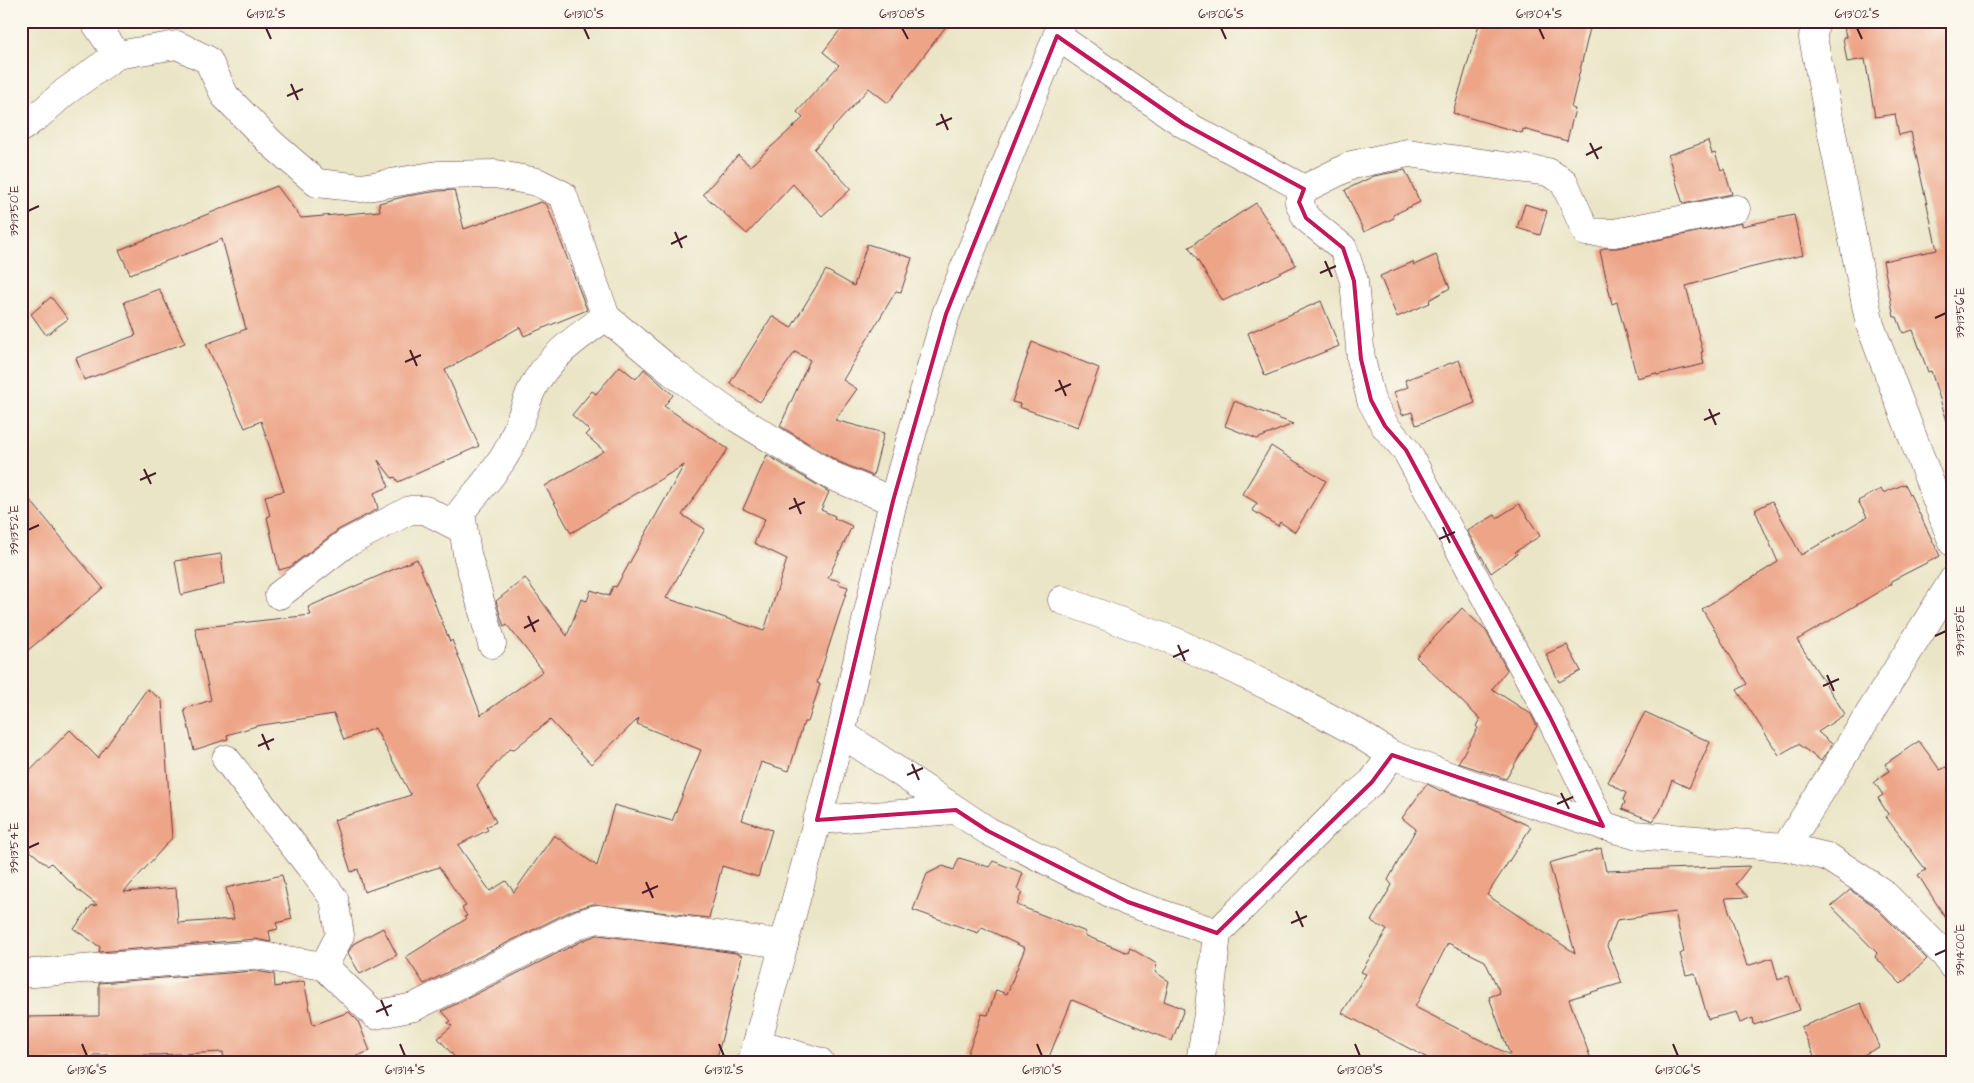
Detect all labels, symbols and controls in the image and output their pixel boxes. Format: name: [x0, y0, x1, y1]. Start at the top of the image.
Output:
text: 6°13'12"S: [247, 6, 286, 23]
text: 6°13'10"S: [564, 6, 604, 23]
text: 6°13'08"S: [879, 6, 925, 23]
text: 6°13'06"S: [1198, 6, 1244, 23]
text: 6°13'04"S: [1516, 6, 1562, 23]
text: 6°13'02"S: [1835, 6, 1880, 23]
text: 39°13'50"E: [6, 185, 23, 237]
text: 39°13'56"E: [1952, 287, 1969, 339]
text: 39°13'52"E: [6, 505, 23, 555]
text: 39°13'58"E: [1952, 605, 1969, 657]
text: 39°13'54"E: [6, 822, 23, 874]
text: 39°14'00"E: [1952, 924, 1969, 976]
text: 6°13'16"S: [67, 1062, 107, 1079]
text: 6°13'14"S: [385, 1062, 425, 1079]
text: 6°13'12"S: [705, 1062, 744, 1079]
text: 6°13'10"S: [1022, 1062, 1062, 1079]
text: 6°13'08"S: [1337, 1062, 1383, 1079]
text: 6°13'06"S: [1655, 1062, 1701, 1079]

